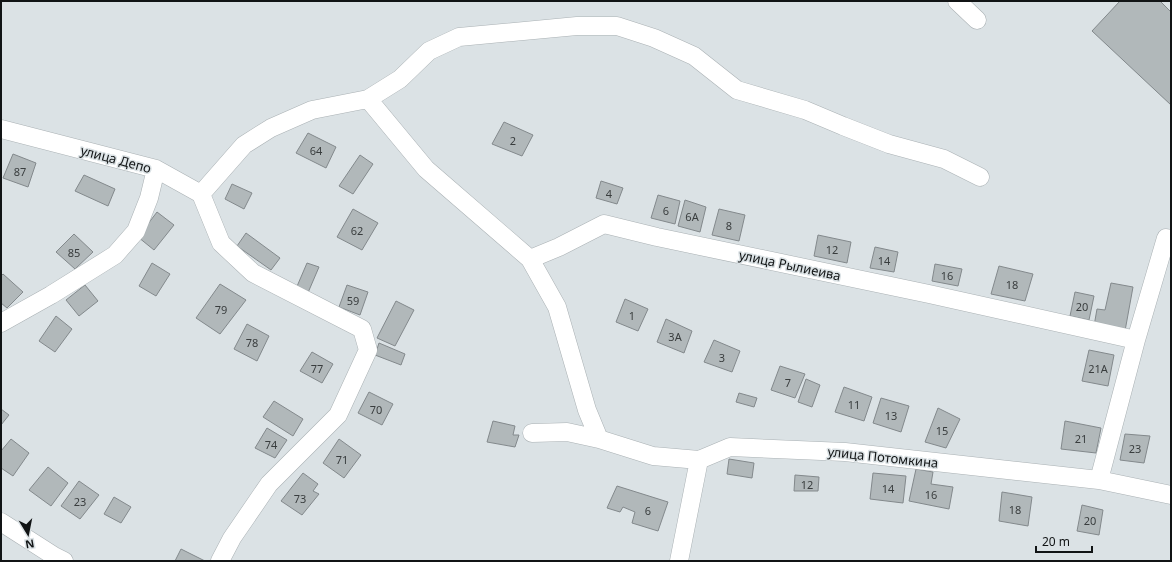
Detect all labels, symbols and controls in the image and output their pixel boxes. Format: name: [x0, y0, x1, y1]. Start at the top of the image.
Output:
house number: 2: [510, 133, 516, 148]
street label: улица Депо: [79, 141, 154, 177]
house number: 64: [310, 143, 323, 158]
house number: 87: [14, 164, 26, 179]
house number: 4: [606, 186, 613, 201]
house number: 6: [663, 203, 669, 218]
house number: 6А: [685, 209, 700, 224]
house number: 8: [726, 218, 732, 233]
house number: 62: [351, 223, 363, 238]
house number: 12: [826, 242, 838, 257]
house number: 85: [68, 245, 80, 260]
street label: улица Рылиеива: [738, 245, 842, 285]
house number: 14: [878, 253, 891, 268]
house number: 16: [941, 268, 953, 283]
house number: 18: [1006, 277, 1018, 292]
house number: 59: [347, 293, 359, 308]
house number: 20: [1076, 299, 1088, 314]
house number: 79: [215, 302, 227, 317]
house number: 1: [629, 308, 635, 323]
house number: 3А: [668, 329, 683, 344]
house number: 78: [246, 335, 258, 350]
house number: 3: [719, 350, 725, 365]
house number: 77: [311, 361, 323, 376]
house number: 21А: [1088, 361, 1109, 376]
house number: 7: [785, 375, 791, 390]
house number: 11: [848, 397, 860, 412]
house number: 70: [370, 402, 382, 417]
house number: 13: [885, 408, 897, 423]
house number: 15: [936, 423, 948, 438]
house number: 21: [1075, 431, 1087, 446]
house number: 74: [265, 437, 278, 452]
house number: 23: [1129, 441, 1141, 456]
street label: улица Потомкина: [827, 442, 939, 472]
house number: 71: [336, 452, 348, 467]
house number: 12: [801, 477, 813, 492]
house number: 14: [882, 481, 895, 496]
house number: 16: [925, 487, 937, 502]
house number: 73: [294, 491, 306, 506]
house number: 23: [74, 494, 86, 509]
house number: 18: [1009, 502, 1021, 517]
house number: 6: [645, 503, 651, 518]
house number: 20: [1084, 513, 1096, 528]
north arrow: [8, 514, 48, 554]
scale bar: [1036, 528, 1092, 554]
text: 20 m: [1042, 533, 1070, 550]
text: N: [24, 536, 36, 553]

